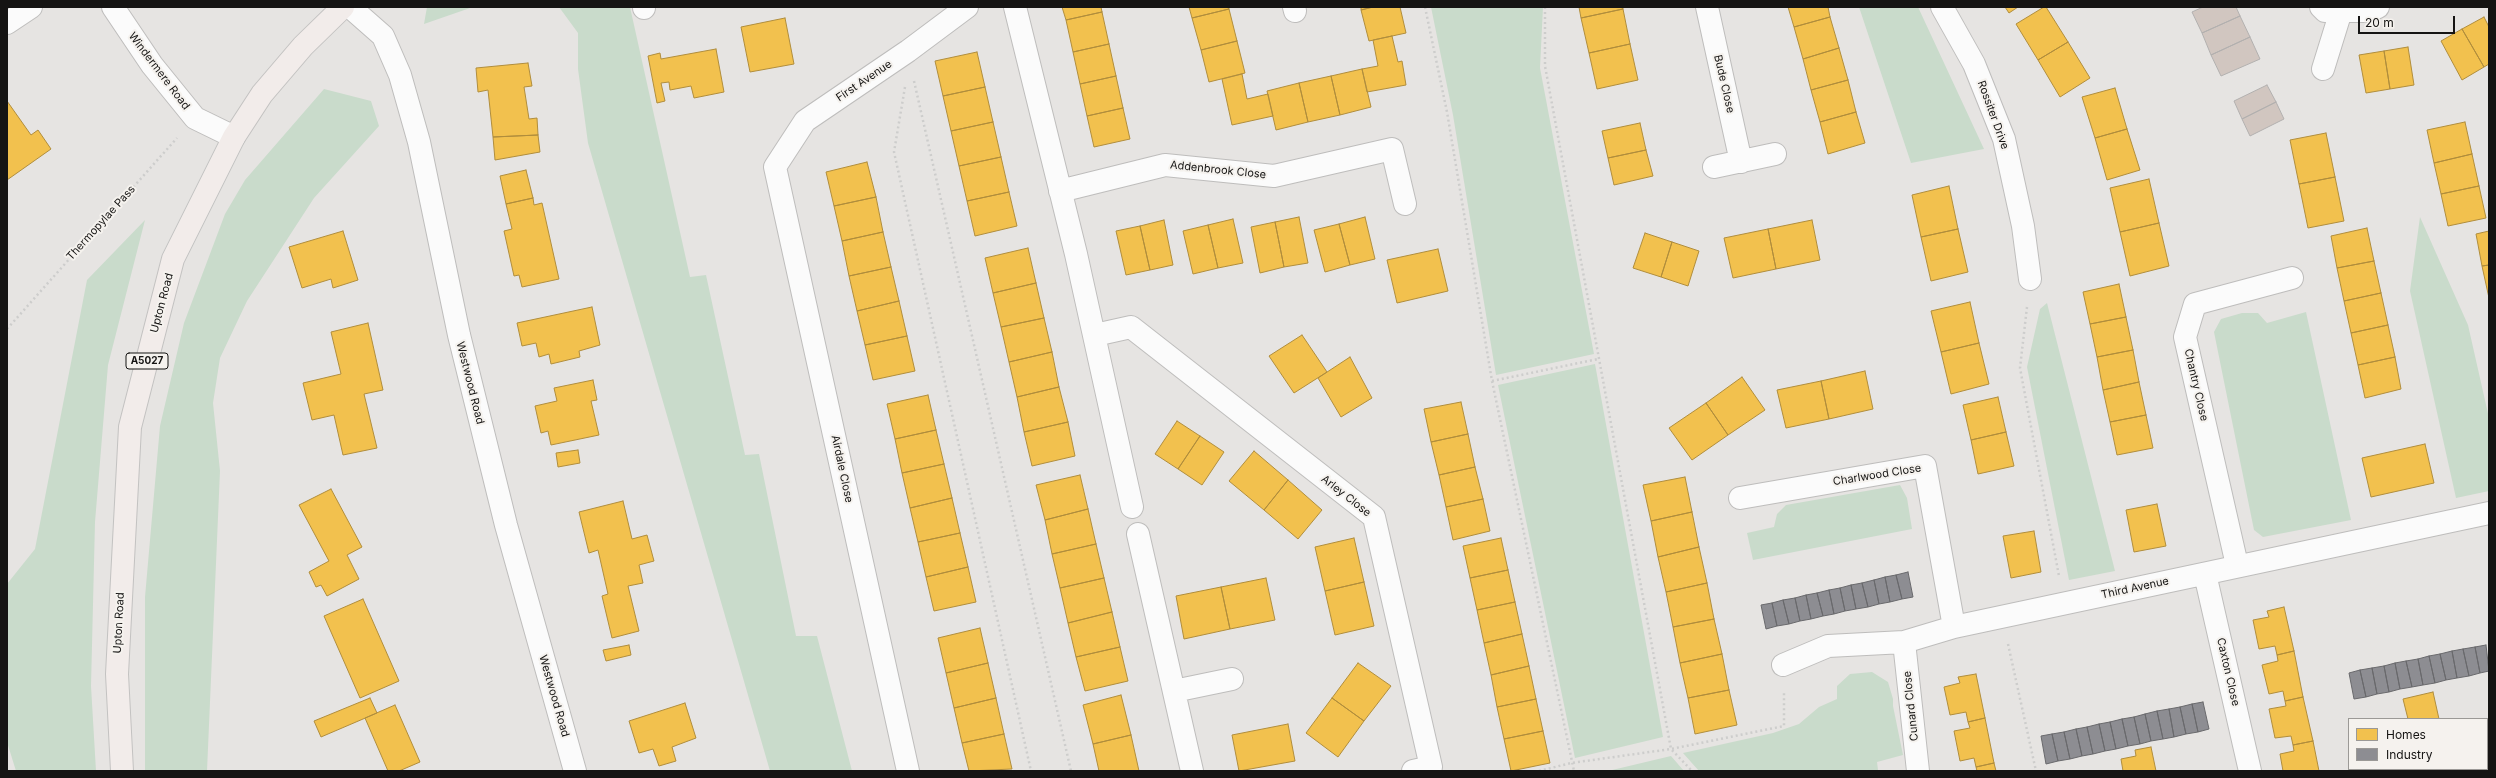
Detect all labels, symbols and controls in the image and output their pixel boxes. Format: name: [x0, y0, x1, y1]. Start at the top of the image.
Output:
scale bar: [2360, 8, 2457, 34]
text: 20 m: [2365, 15, 2394, 30]
street label: Windermere Road: [126, 30, 192, 112]
street label: Bude Close: [1711, 54, 1737, 114]
street label: First Avenue: [834, 58, 894, 104]
street label: Rossiter Drive: [1974, 79, 2012, 151]
street label: Addenbrook Close: [1169, 158, 1267, 182]
street label: Thermopylae Pass: [64, 183, 138, 263]
street label: Upton Road: [148, 272, 176, 334]
street label: Westwood Road: [453, 340, 487, 426]
street label: Chantry Close: [2181, 348, 2211, 422]
road number: A5027: [126, 353, 168, 369]
street label: Airdale Close: [828, 434, 856, 504]
street label: Charlwood Close: [1832, 462, 1922, 488]
street label: Arley Close: [1318, 472, 1374, 520]
street label: Third Avenue: [2100, 574, 2170, 602]
street label: Upton Road: [111, 592, 127, 654]
street label: Caxton Close: [2214, 637, 2242, 707]
street label: Westwood Road: [536, 654, 572, 738]
street label: Cunard Close: [1901, 670, 1921, 742]
legend: [2348, 718, 2488, 770]
text: Homes: [2386, 727, 2426, 742]
text: Industry: [2386, 747, 2432, 762]

